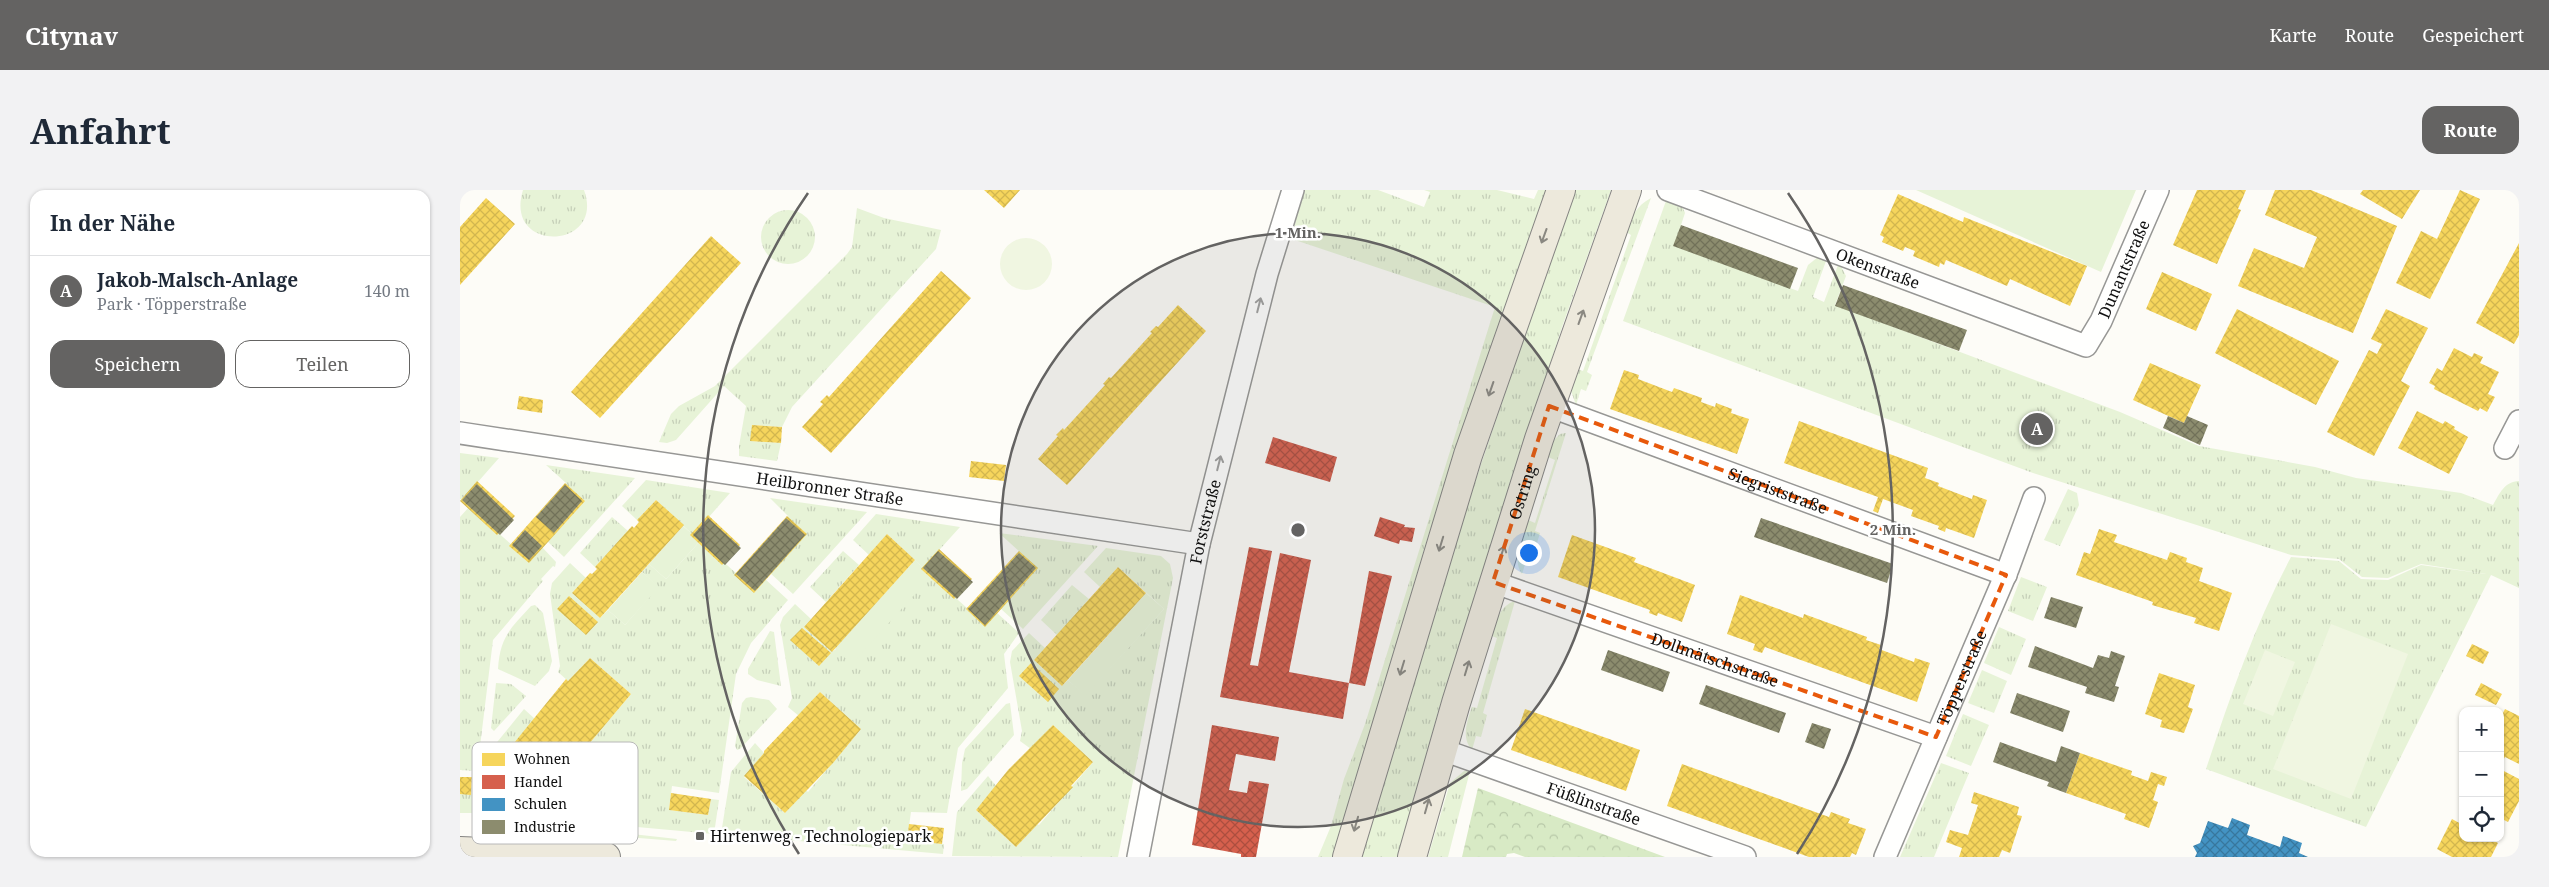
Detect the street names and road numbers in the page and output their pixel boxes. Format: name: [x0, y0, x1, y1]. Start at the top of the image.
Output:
street label: Dunantstraße: [2093, 216, 2155, 322]
street label: Okenstraße: [1833, 243, 1923, 294]
street label: Ostring: [1503, 462, 1541, 523]
street label: Siegriststraße: [1725, 462, 1831, 519]
street label: Heilbronner Straße: [755, 467, 905, 510]
street label: Forststraße: [1184, 477, 1226, 566]
street label: Töpperstraße: [1931, 626, 1992, 729]
street label: Dollmätschstraße: [1648, 627, 1782, 692]
street label: Füßlinstraße: [1544, 777, 1644, 830]

